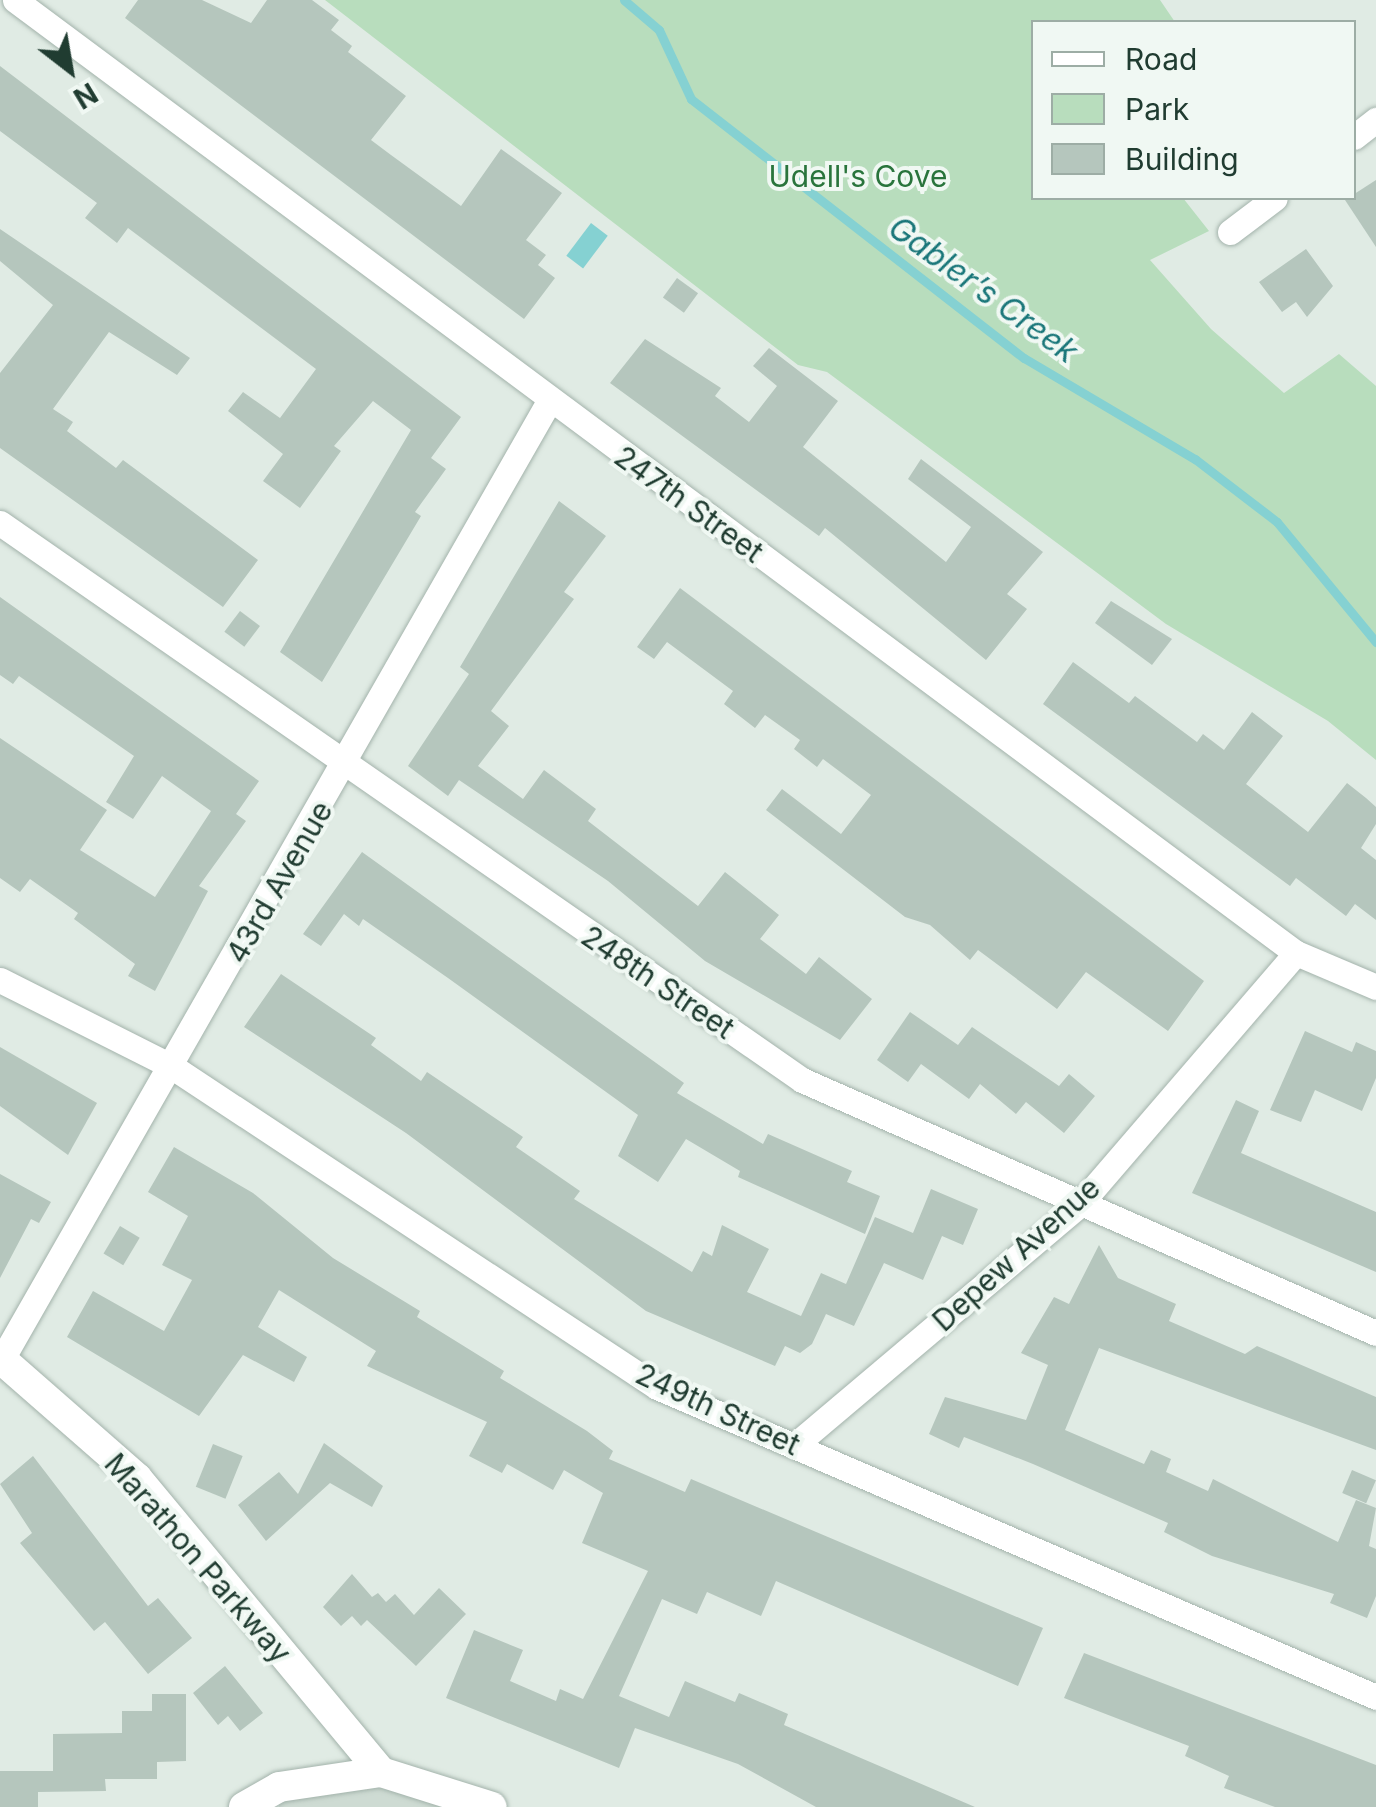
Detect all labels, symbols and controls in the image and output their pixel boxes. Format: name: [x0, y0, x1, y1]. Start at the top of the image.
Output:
north arrow: [20, 20, 120, 120]
legend: [1031, 20, 1356, 200]
text: Road: [1125, 41, 1197, 77]
text: N: [68, 76, 103, 116]
text: Park: [1125, 91, 1189, 127]
text: Building: [1125, 141, 1239, 177]
park label: Udell's Cove: [768, 158, 948, 194]
water label: Gabler’s Creek: [881, 209, 1085, 371]
street label: 247th Street: [608, 438, 770, 570]
street label: 43rd Avenue: [218, 795, 340, 969]
street label: 248th Street: [575, 918, 741, 1046]
street label: Depew Avenue: [925, 1169, 1107, 1339]
street label: 249th Street: [630, 1355, 806, 1463]
street label: Marathon Parkway: [97, 1446, 299, 1670]

